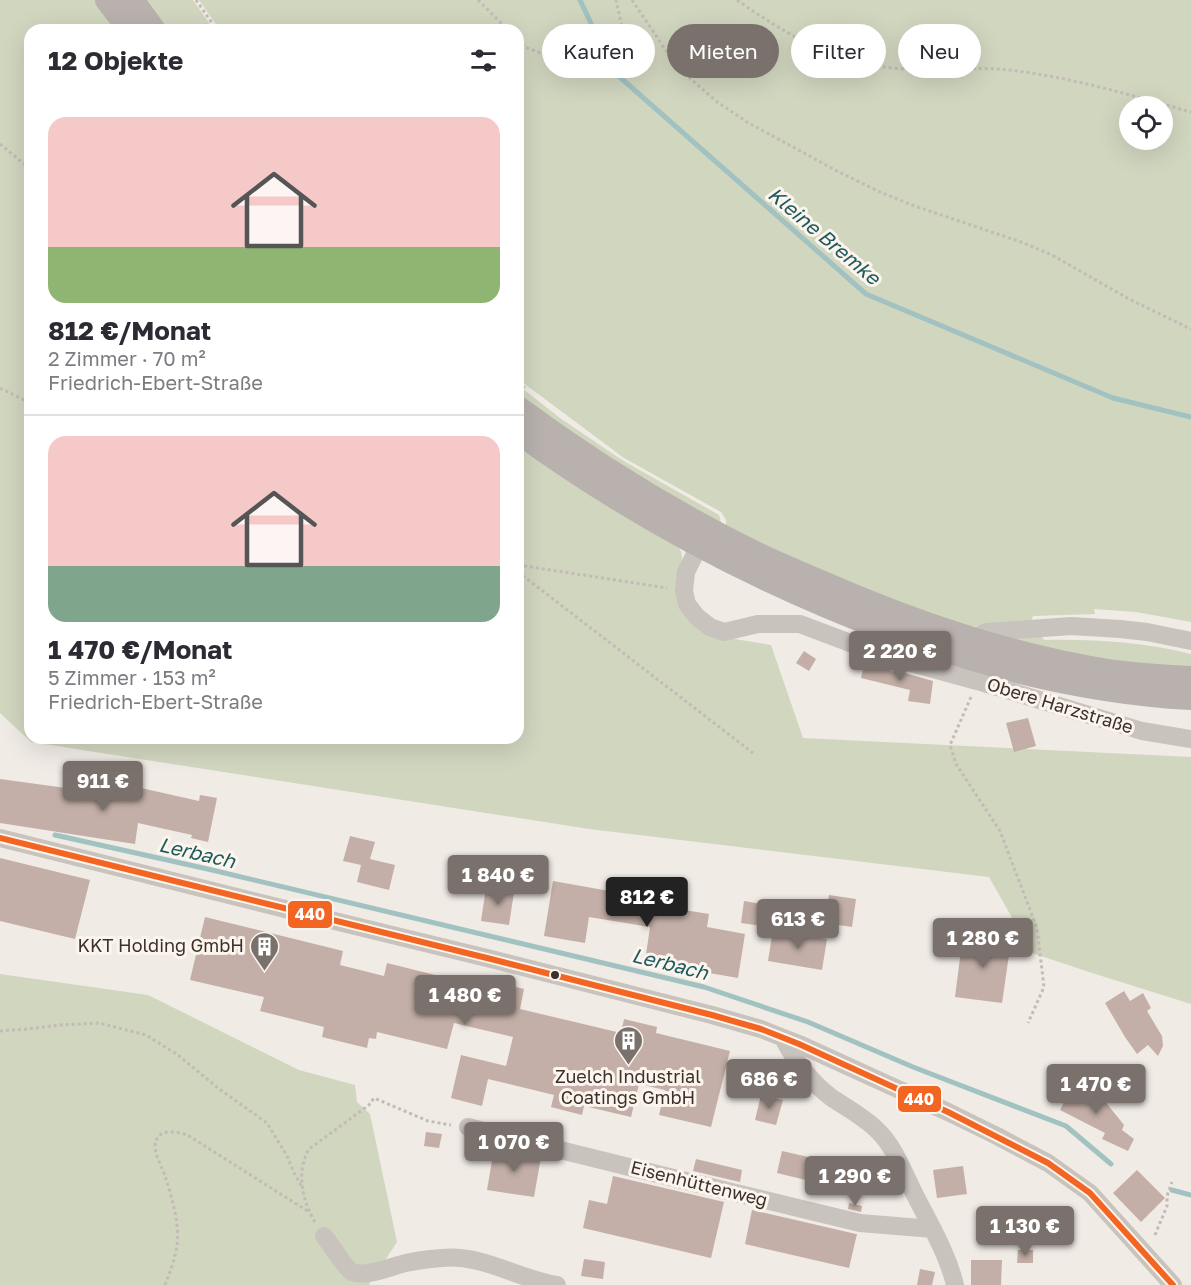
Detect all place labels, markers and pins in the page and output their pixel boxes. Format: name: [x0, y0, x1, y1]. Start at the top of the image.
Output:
pin: 2 220 €: [845, 631, 955, 682]
pin: 911 €: [61, 761, 145, 812]
pin: 1 840 €: [443, 855, 553, 906]
pin: 812 €: [605, 877, 689, 928]
pin: 613 €: [756, 899, 840, 950]
pin: 1 280 €: [928, 918, 1038, 969]
building icon: KKT Holding GmbH: [249, 930, 281, 972]
place label: KKT Holding GmbH: [78, 934, 244, 956]
unlabelled marker: [549, 969, 561, 981]
pin: 1 480 €: [410, 975, 520, 1026]
building icon: Zuelch Industrial Coatings GmbH: [612, 1024, 644, 1066]
pin: 686 €: [727, 1059, 811, 1110]
pin: 1 470 €: [1041, 1064, 1151, 1115]
place label: Zuelch Industrial Coatings GmbH: [555, 1065, 701, 1108]
pin: 1 070 €: [459, 1122, 569, 1173]
pin: 1 290 €: [800, 1156, 910, 1207]
pin: 1 130 €: [970, 1206, 1080, 1257]

